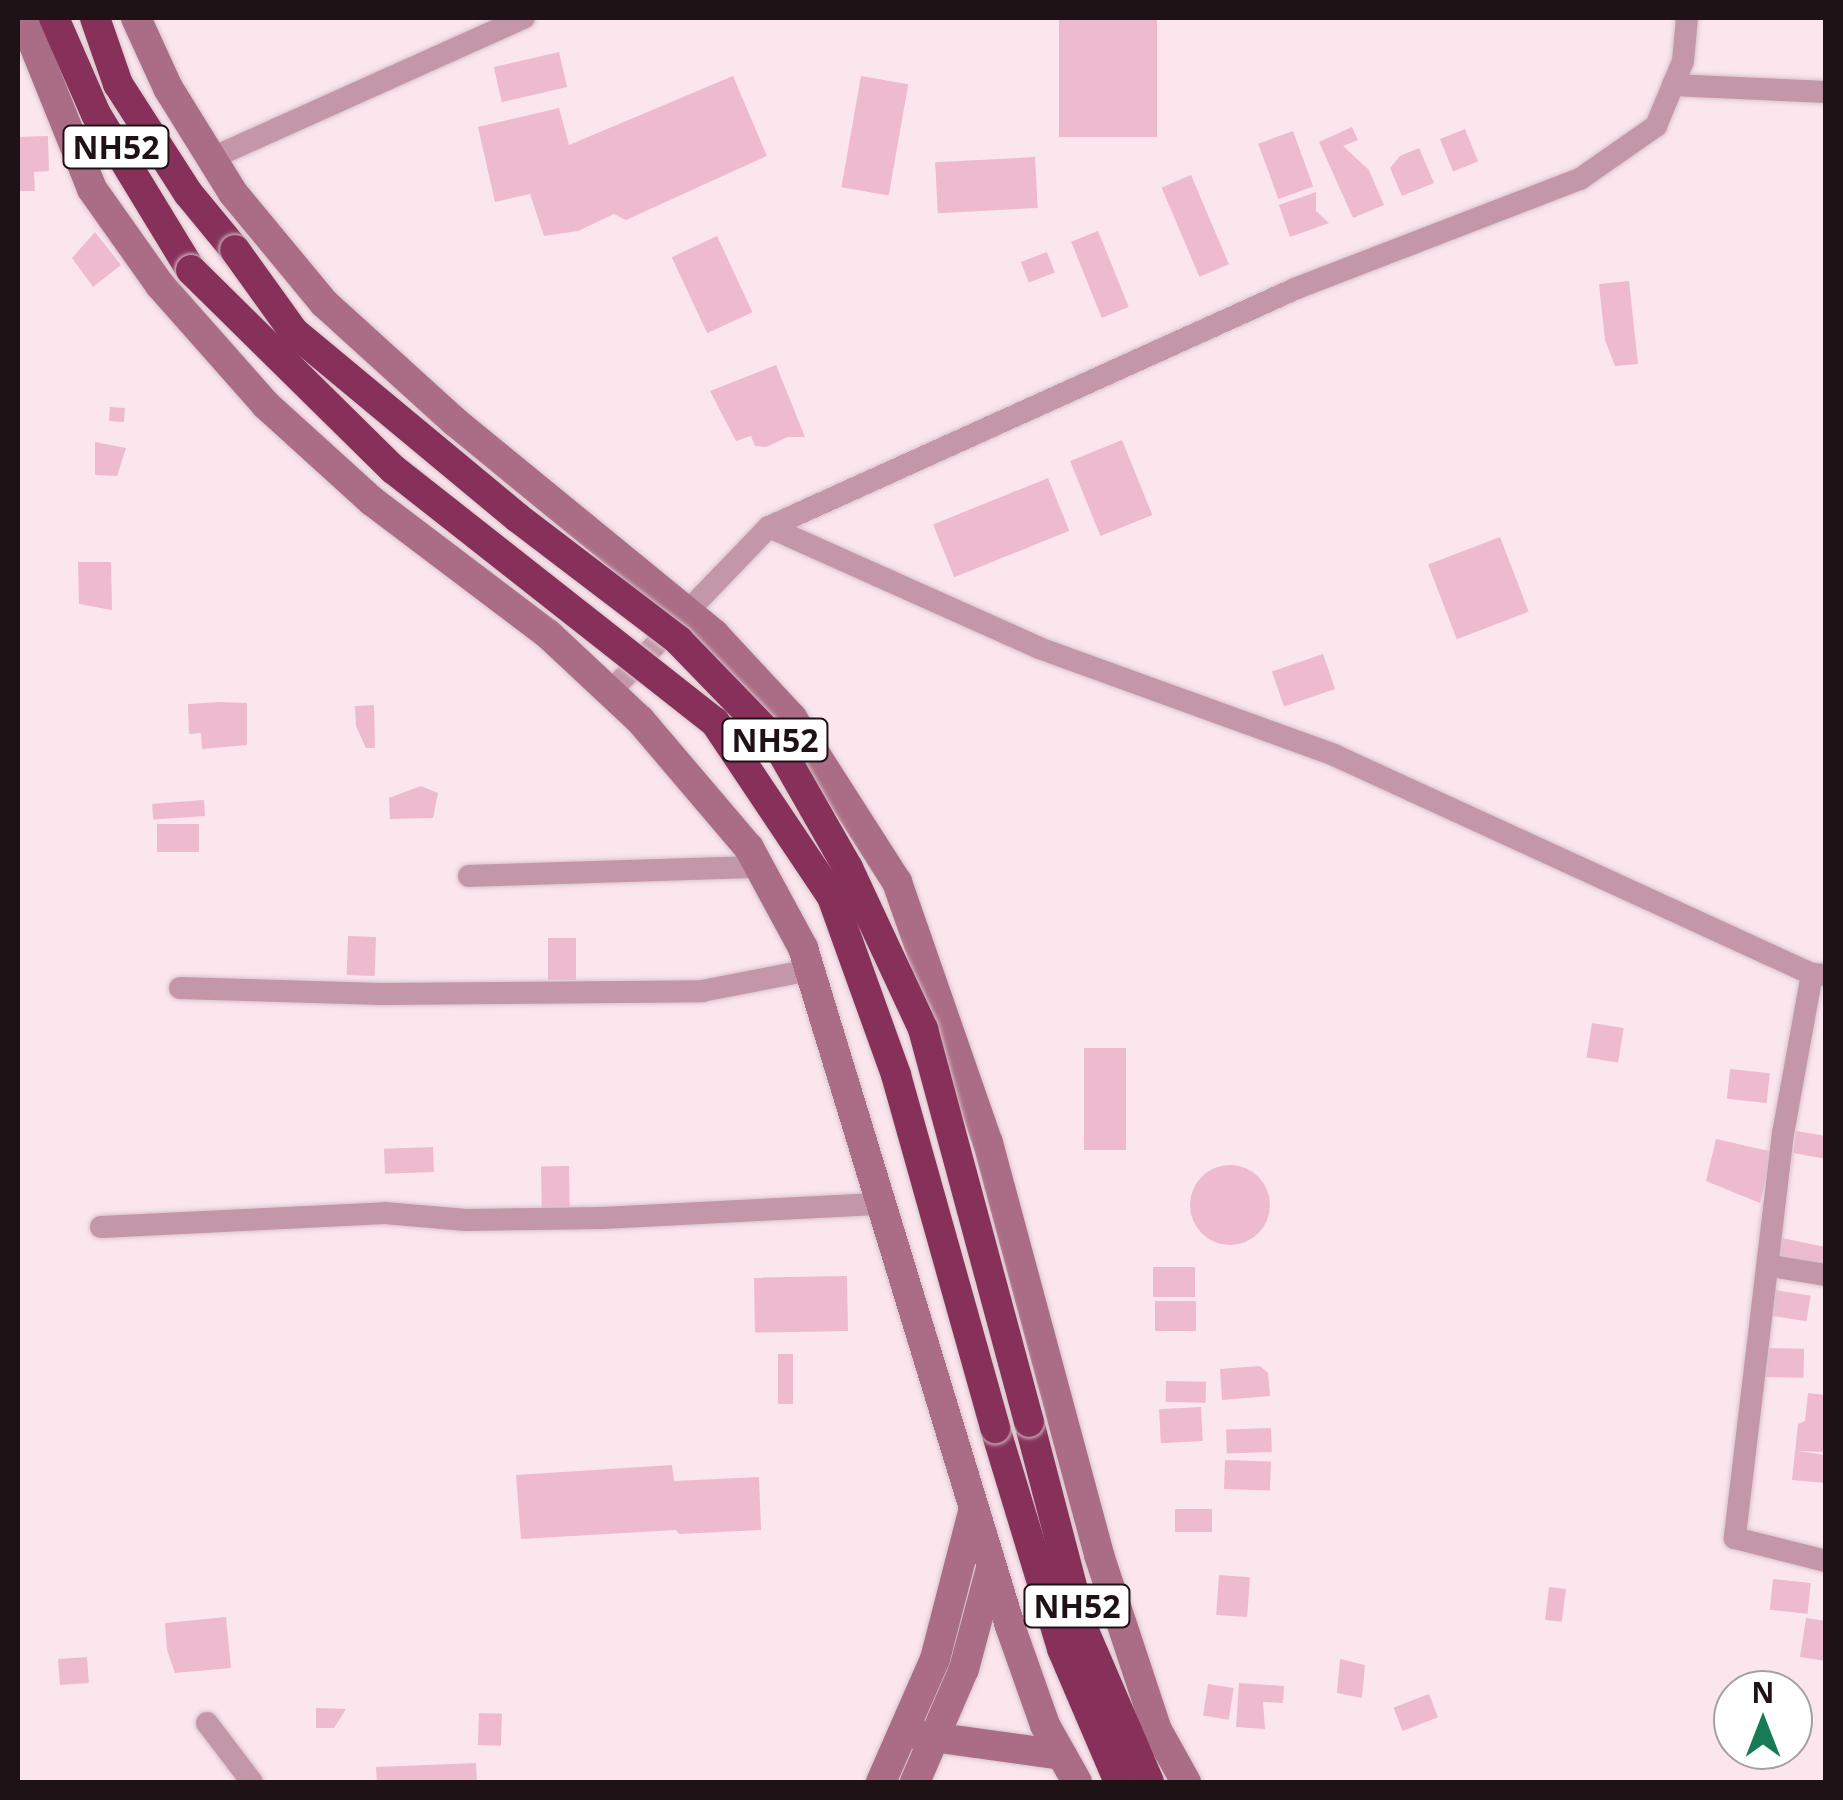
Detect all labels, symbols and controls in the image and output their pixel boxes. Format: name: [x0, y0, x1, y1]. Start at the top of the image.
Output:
road number: NH52: [61, 120, 171, 174]
road number: NH52: [720, 713, 830, 767]
road number: NH52: [1022, 1579, 1132, 1633]
north arrow: [1713, 1670, 1813, 1770]
text: N: [1752, 1673, 1774, 1711]

